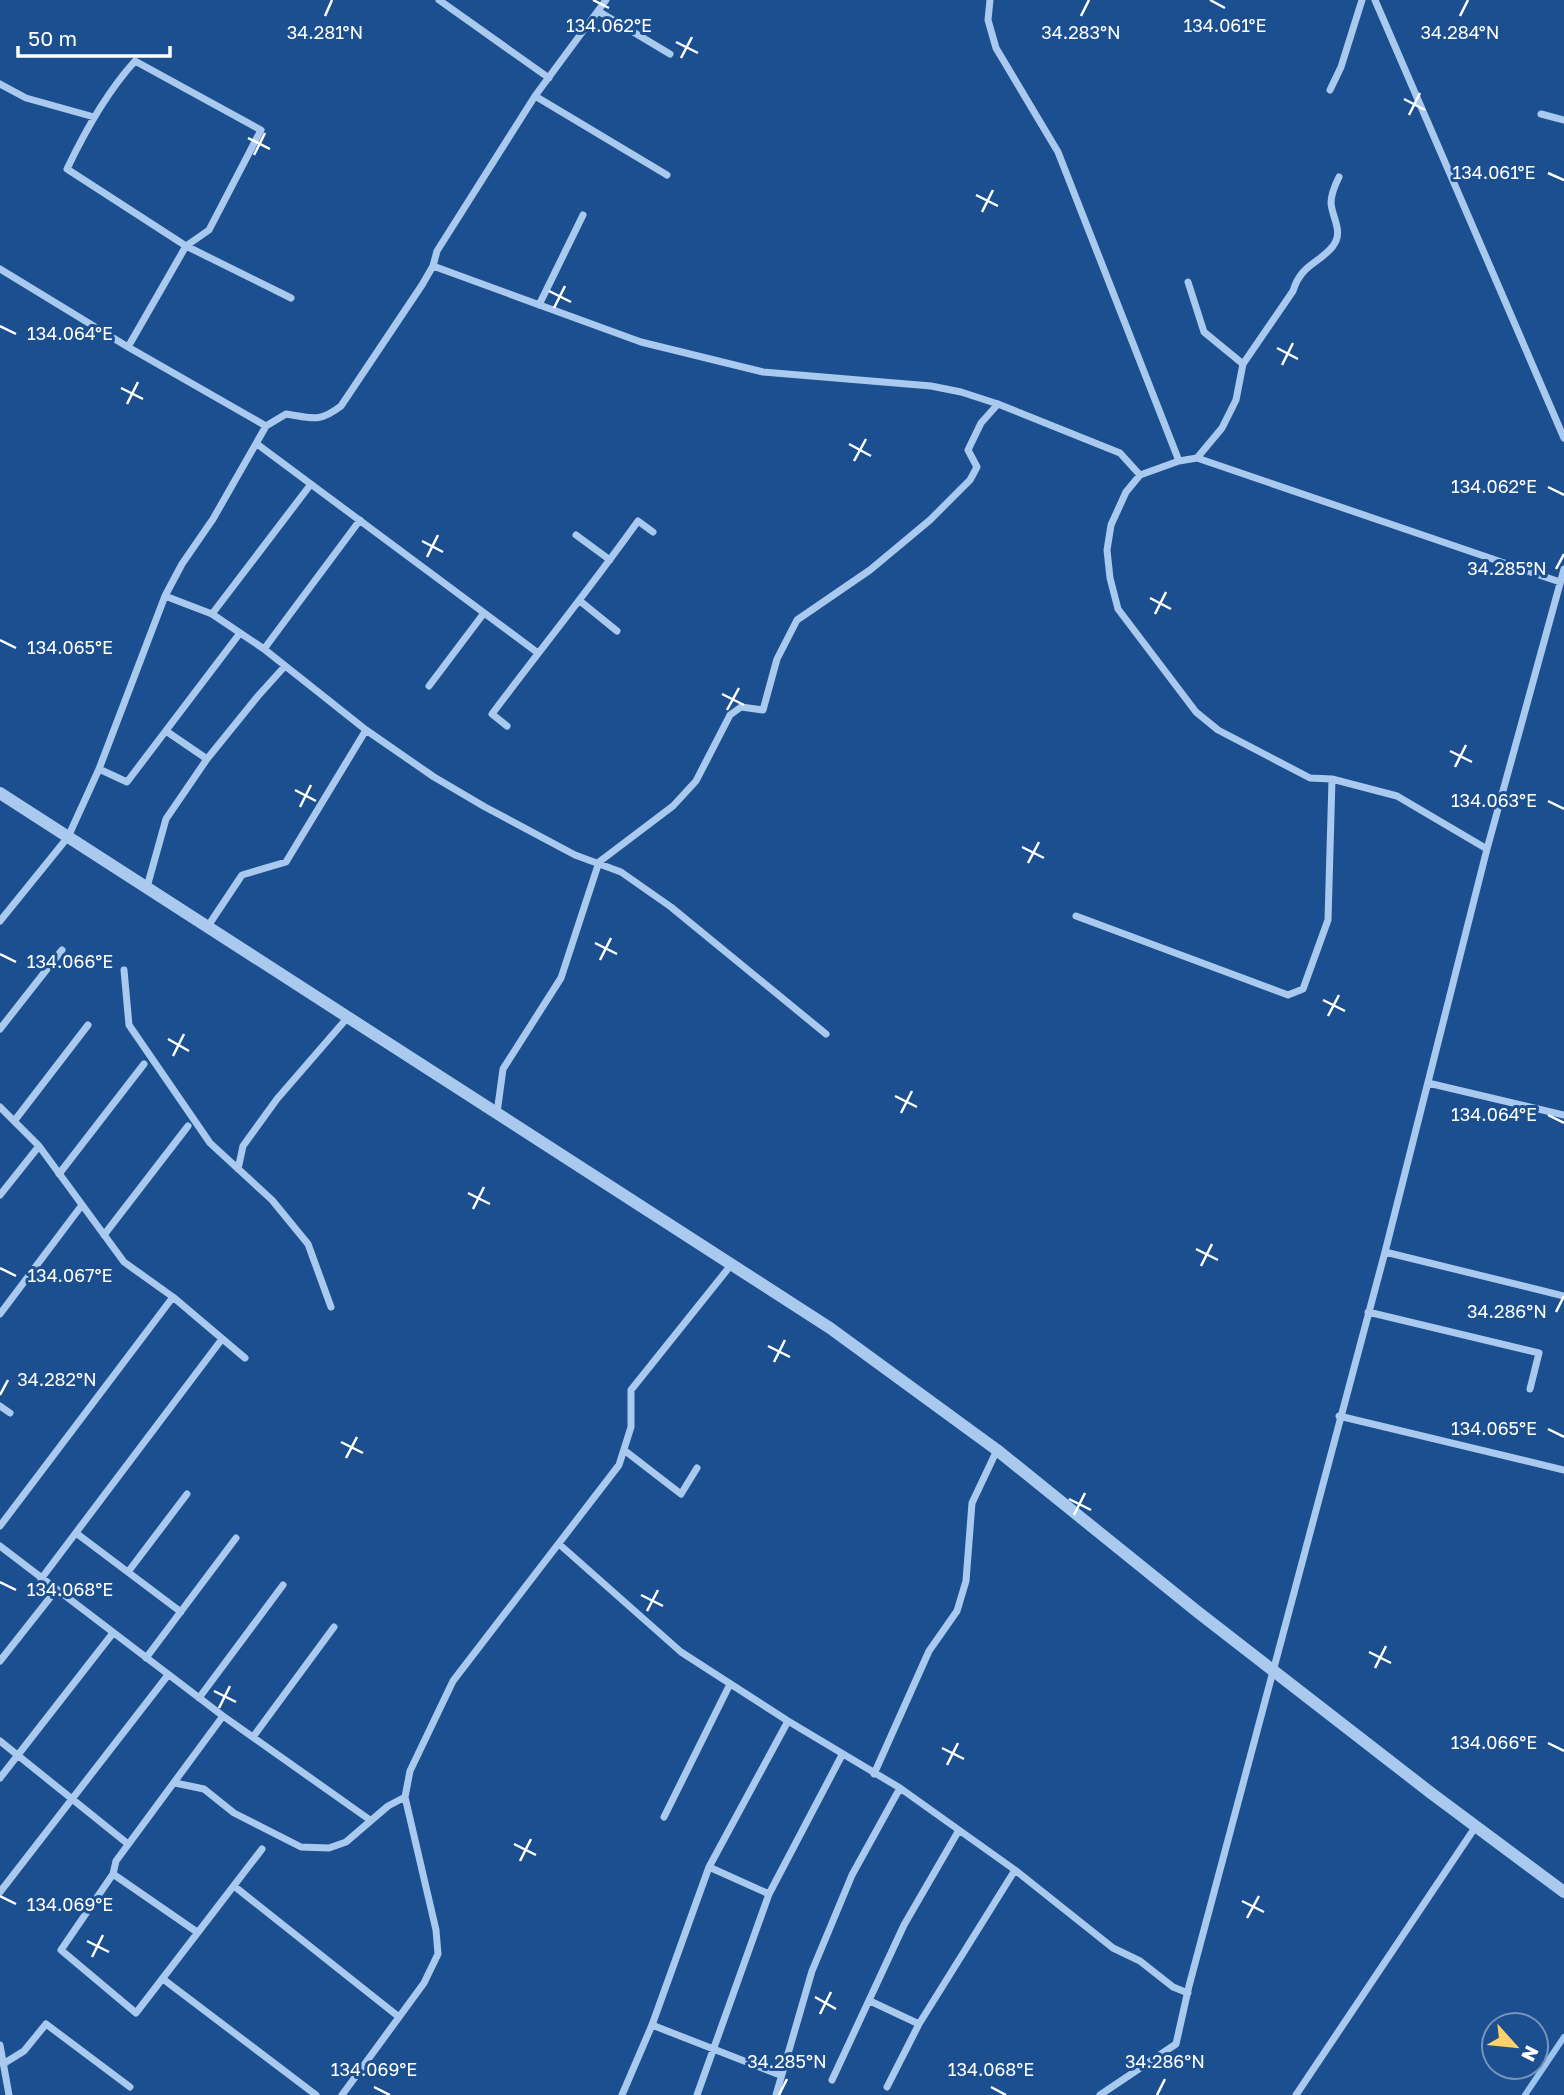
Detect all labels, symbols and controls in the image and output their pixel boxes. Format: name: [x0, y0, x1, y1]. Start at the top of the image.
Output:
scale bar: [18, 14, 170, 58]
text: 134.062°E: [566, 14, 652, 36]
text: 134.061°E: [1184, 14, 1266, 36]
text: 34.281°N: [287, 21, 363, 43]
text: 34.283°N: [1041, 21, 1121, 43]
text: 34.284°N: [1420, 21, 1500, 43]
text: 50 m: [28, 25, 77, 51]
text: 134.061°E: [1453, 161, 1535, 183]
text: 134.064°E: [27, 322, 113, 344]
text: 134.062°E: [1451, 475, 1537, 497]
text: 34.285°N: [1467, 557, 1547, 579]
text: 134.065°E: [27, 636, 113, 658]
text: 134.063°E: [1451, 789, 1537, 811]
text: 134.066°E: [27, 950, 113, 972]
text: 134.064°E: [1451, 1103, 1537, 1125]
text: 134.067°E: [27, 1264, 113, 1286]
text: 34.286°N: [1467, 1300, 1547, 1322]
text: 34.282°N: [17, 1368, 97, 1390]
text: 134.065°E: [1451, 1417, 1537, 1439]
text: 134.068°E: [27, 1578, 113, 1600]
text: 134.066°E: [1451, 1731, 1537, 1753]
text: 134.069°E: [27, 1893, 113, 1915]
north arrow: [1480, 2011, 1550, 2081]
text: N: [1517, 2042, 1544, 2066]
text: 34.285°N: [747, 2050, 827, 2072]
text: 34.286°N: [1125, 2050, 1205, 2072]
text: 134.069°E: [331, 2058, 417, 2080]
text: 134.068°E: [948, 2058, 1034, 2080]

